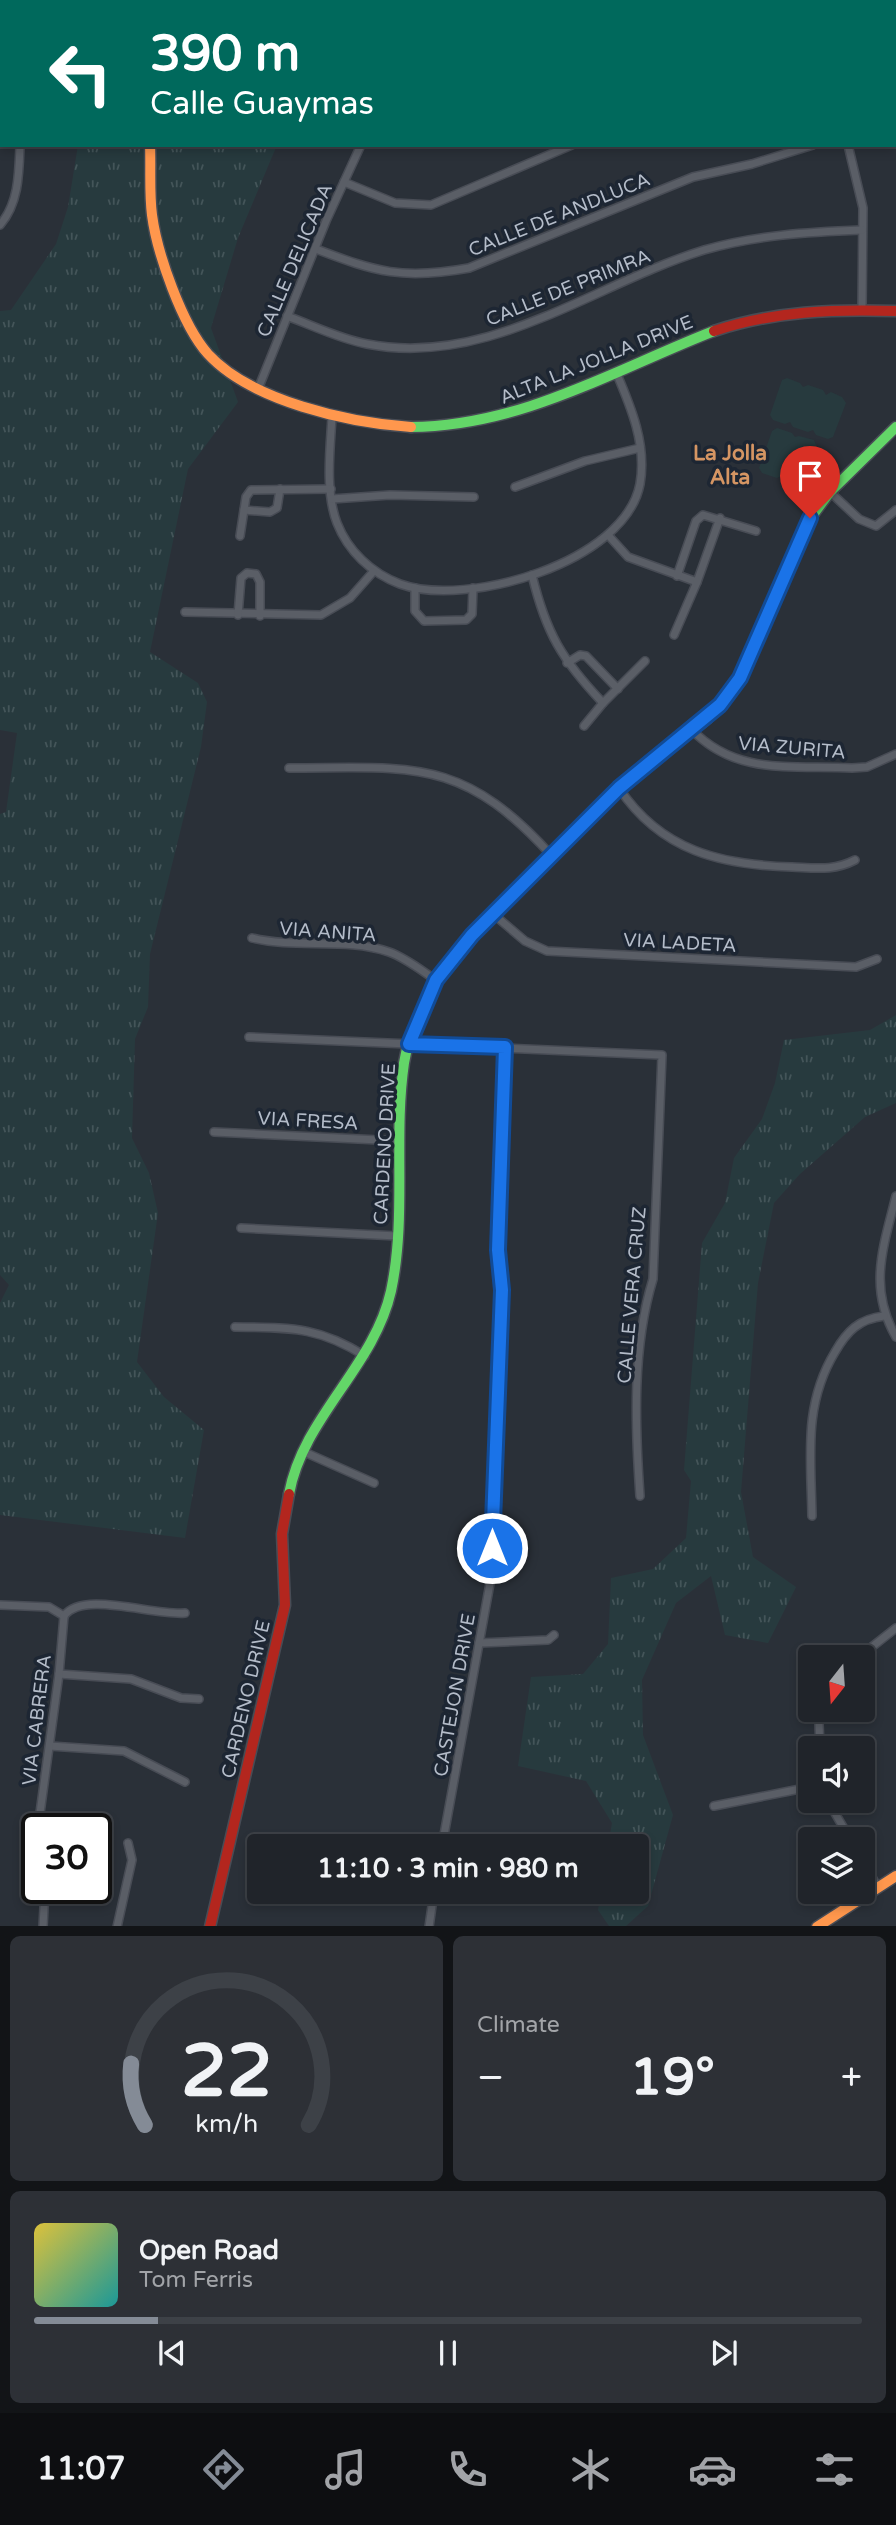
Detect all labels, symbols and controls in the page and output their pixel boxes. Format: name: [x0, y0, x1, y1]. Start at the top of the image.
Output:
text: 390 m: [150, 25, 300, 84]
icon: left: [35, 28, 126, 119]
text: Calle Guaymas: [150, 85, 374, 123]
street label: CALLE DE ANDLUCA: [465, 168, 653, 261]
street label: CALLE DELICADA: [253, 180, 337, 340]
street label: CALLE DE PRIMRA: [483, 245, 654, 331]
street label: ALTA LA JOLLA DRIVE: [497, 311, 696, 409]
district label: La Jolla Alta: [693, 441, 767, 490]
pin: [780, 446, 840, 518]
icon: arrive: [791, 457, 829, 495]
street label: VIA ZURITA: [737, 732, 847, 764]
street label: VIA ANITA: [279, 918, 377, 946]
street label: VIA LADETA: [623, 929, 737, 957]
street label: CARDENO DRIVE: [370, 1063, 400, 1225]
street label: VIA FRESA: [257, 1107, 359, 1135]
street label: CALLE VERA CRUZ: [613, 1206, 651, 1384]
position arrow: [455, 1511, 529, 1585]
street label: CASTEJON DRIVE: [430, 1612, 480, 1778]
street label: CARDENO DRIVE: [217, 1618, 275, 1780]
north arrow: [798, 1645, 875, 1722]
map controls: [798, 1645, 875, 1904]
street label: VIA CABRERA: [18, 1653, 56, 1787]
button: sound: [798, 1736, 875, 1813]
speed limit sign: 30: [21, 1813, 112, 1904]
button: layers: [798, 1827, 875, 1904]
text: 11:10 · 3 min · 980 m: [317, 1853, 579, 1884]
text: Climate: [477, 2011, 560, 2039]
text: 22: [181, 2028, 272, 2116]
text: 19°: [630, 2046, 715, 2109]
text: −: [477, 2055, 504, 2101]
text: +: [841, 2055, 862, 2101]
text: km/h: [195, 2108, 258, 2138]
text: Open Road: [139, 2235, 279, 2266]
text: Tom Ferris: [139, 2266, 253, 2294]
icon: previous: [153, 2334, 191, 2372]
icon: pause: [429, 2334, 467, 2372]
icon: next: [705, 2334, 743, 2372]
icon: directions: [199, 2445, 248, 2494]
icon: music: [321, 2445, 370, 2494]
icon: phone: [443, 2445, 492, 2494]
icon: climate: [566, 2445, 615, 2494]
icon: car: [688, 2445, 737, 2494]
icon: filters: [810, 2445, 859, 2494]
text: 11:07: [37, 2450, 125, 2488]

